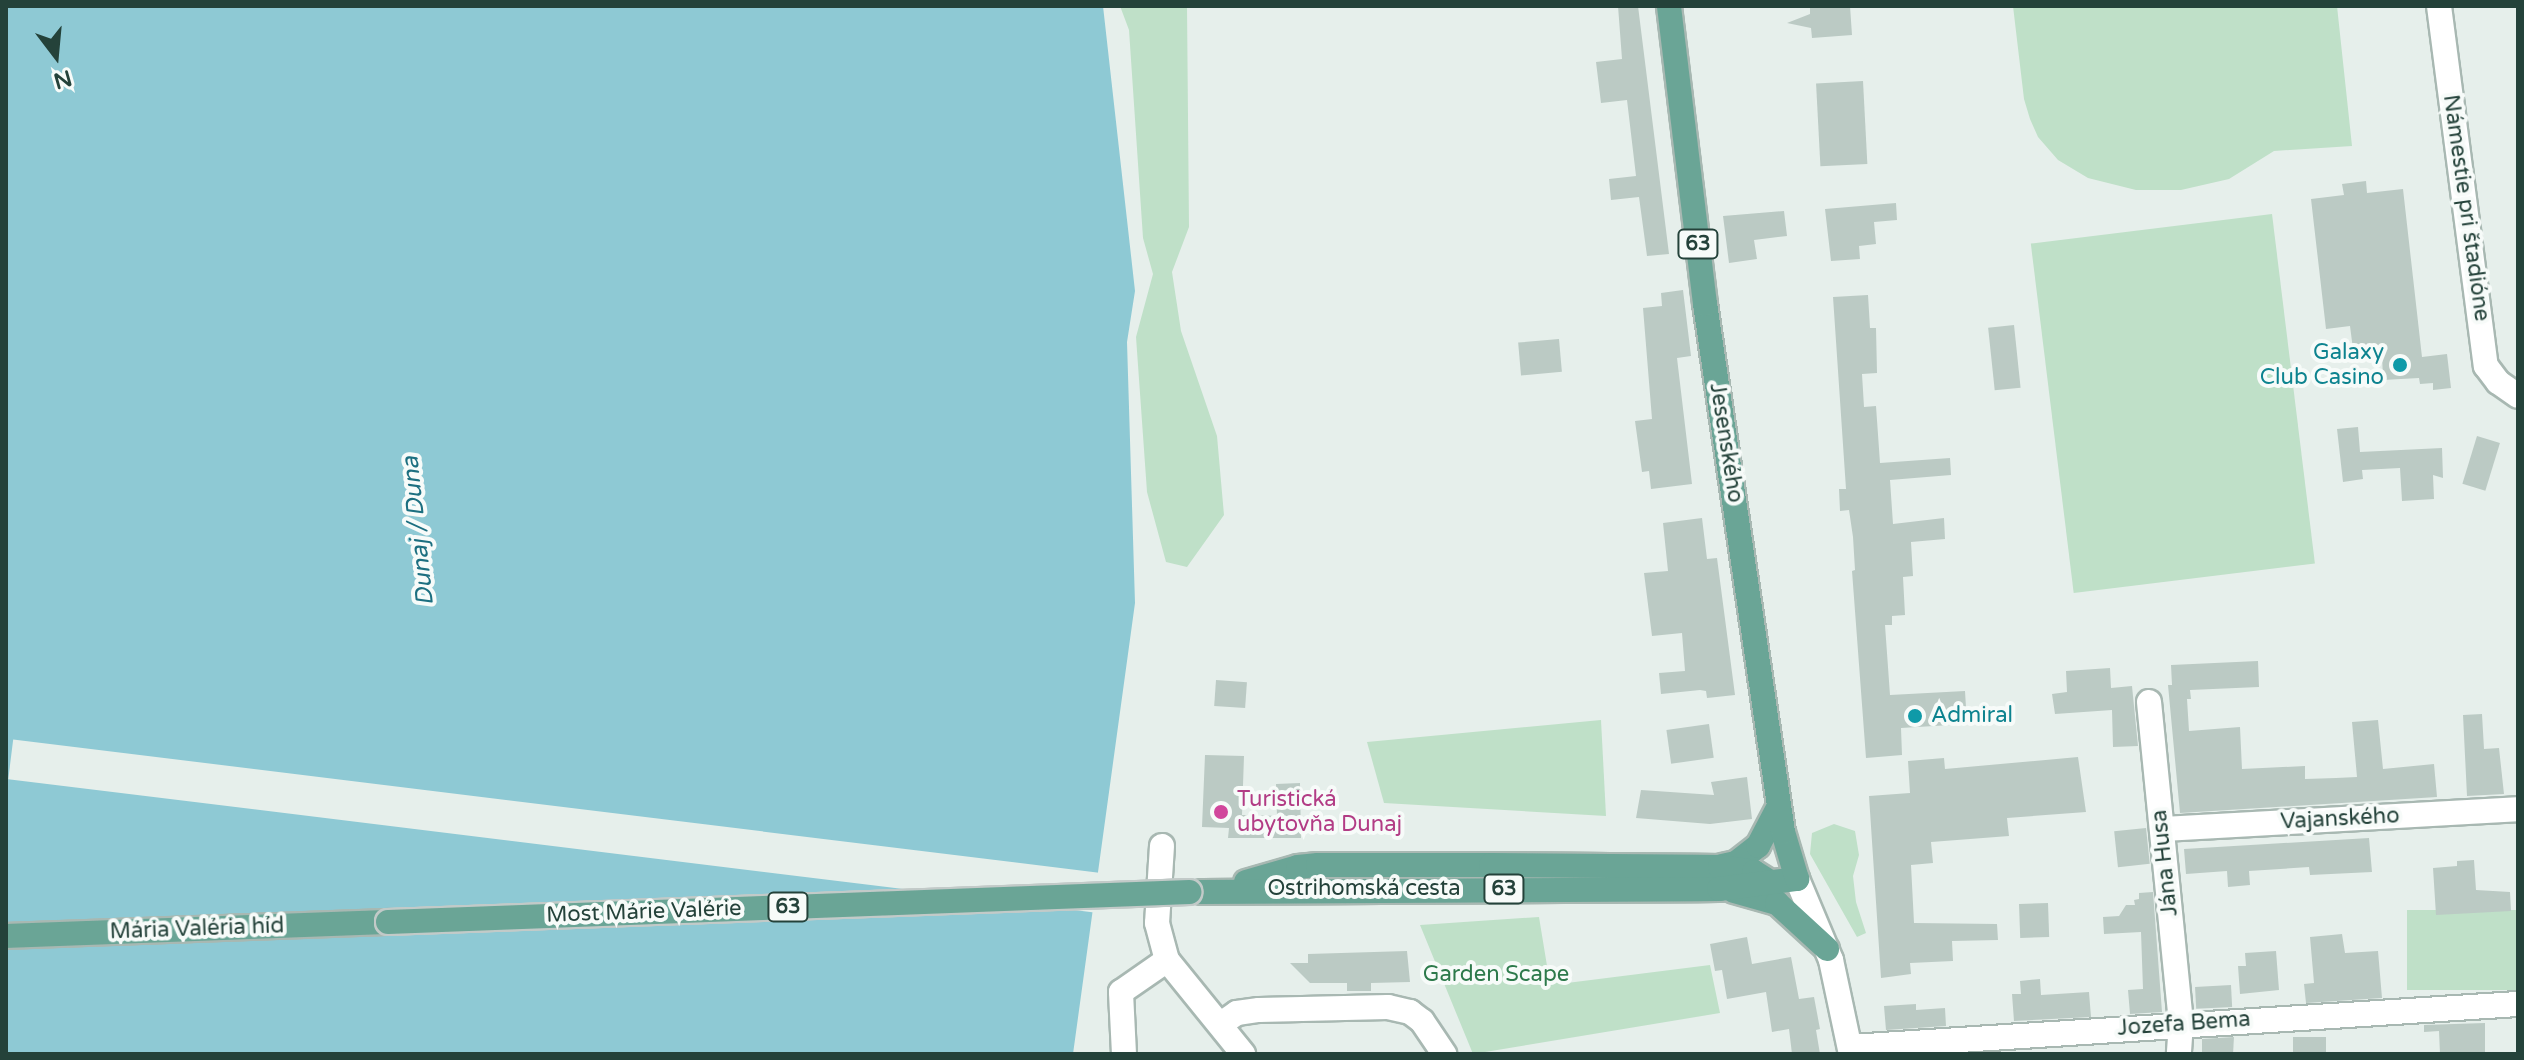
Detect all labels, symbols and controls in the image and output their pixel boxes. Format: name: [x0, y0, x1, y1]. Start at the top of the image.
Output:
north arrow: [16, 16, 96, 96]
text: N: [51, 64, 75, 94]
street label: Námestie pri štadióne: [2437, 93, 2495, 323]
road number: 63: [1676, 228, 1720, 260]
place label: Galaxy Club Casino: [2260, 339, 2384, 390]
marker: Galaxy Club Casino: [2391, 356, 2409, 374]
street label: Jesenského: [1704, 381, 1748, 505]
water label: Dunaj / Duna: [396, 455, 440, 607]
place label: Admiral: [1931, 703, 2013, 729]
marker: Admiral: [1906, 707, 1924, 725]
place label: Turistická ubytovňa Dunaj: [1237, 786, 1402, 838]
marker: Turistická ubytovňa Dunaj: [1212, 803, 1230, 821]
street label: Vajanského: [2280, 803, 2400, 835]
street label: Jána Husa: [2146, 809, 2184, 917]
road number: 63: [1482, 873, 1526, 905]
street label: Ostrihomská cesta: [1267, 876, 1461, 902]
road number: 63: [766, 891, 810, 923]
street label: Most Márie Valérie: [546, 895, 742, 929]
street label: Mária Valéria híd: [109, 913, 285, 945]
park label: Garden Scape: [1423, 962, 1569, 988]
street label: Jozefa Bema: [2117, 1006, 2251, 1042]

